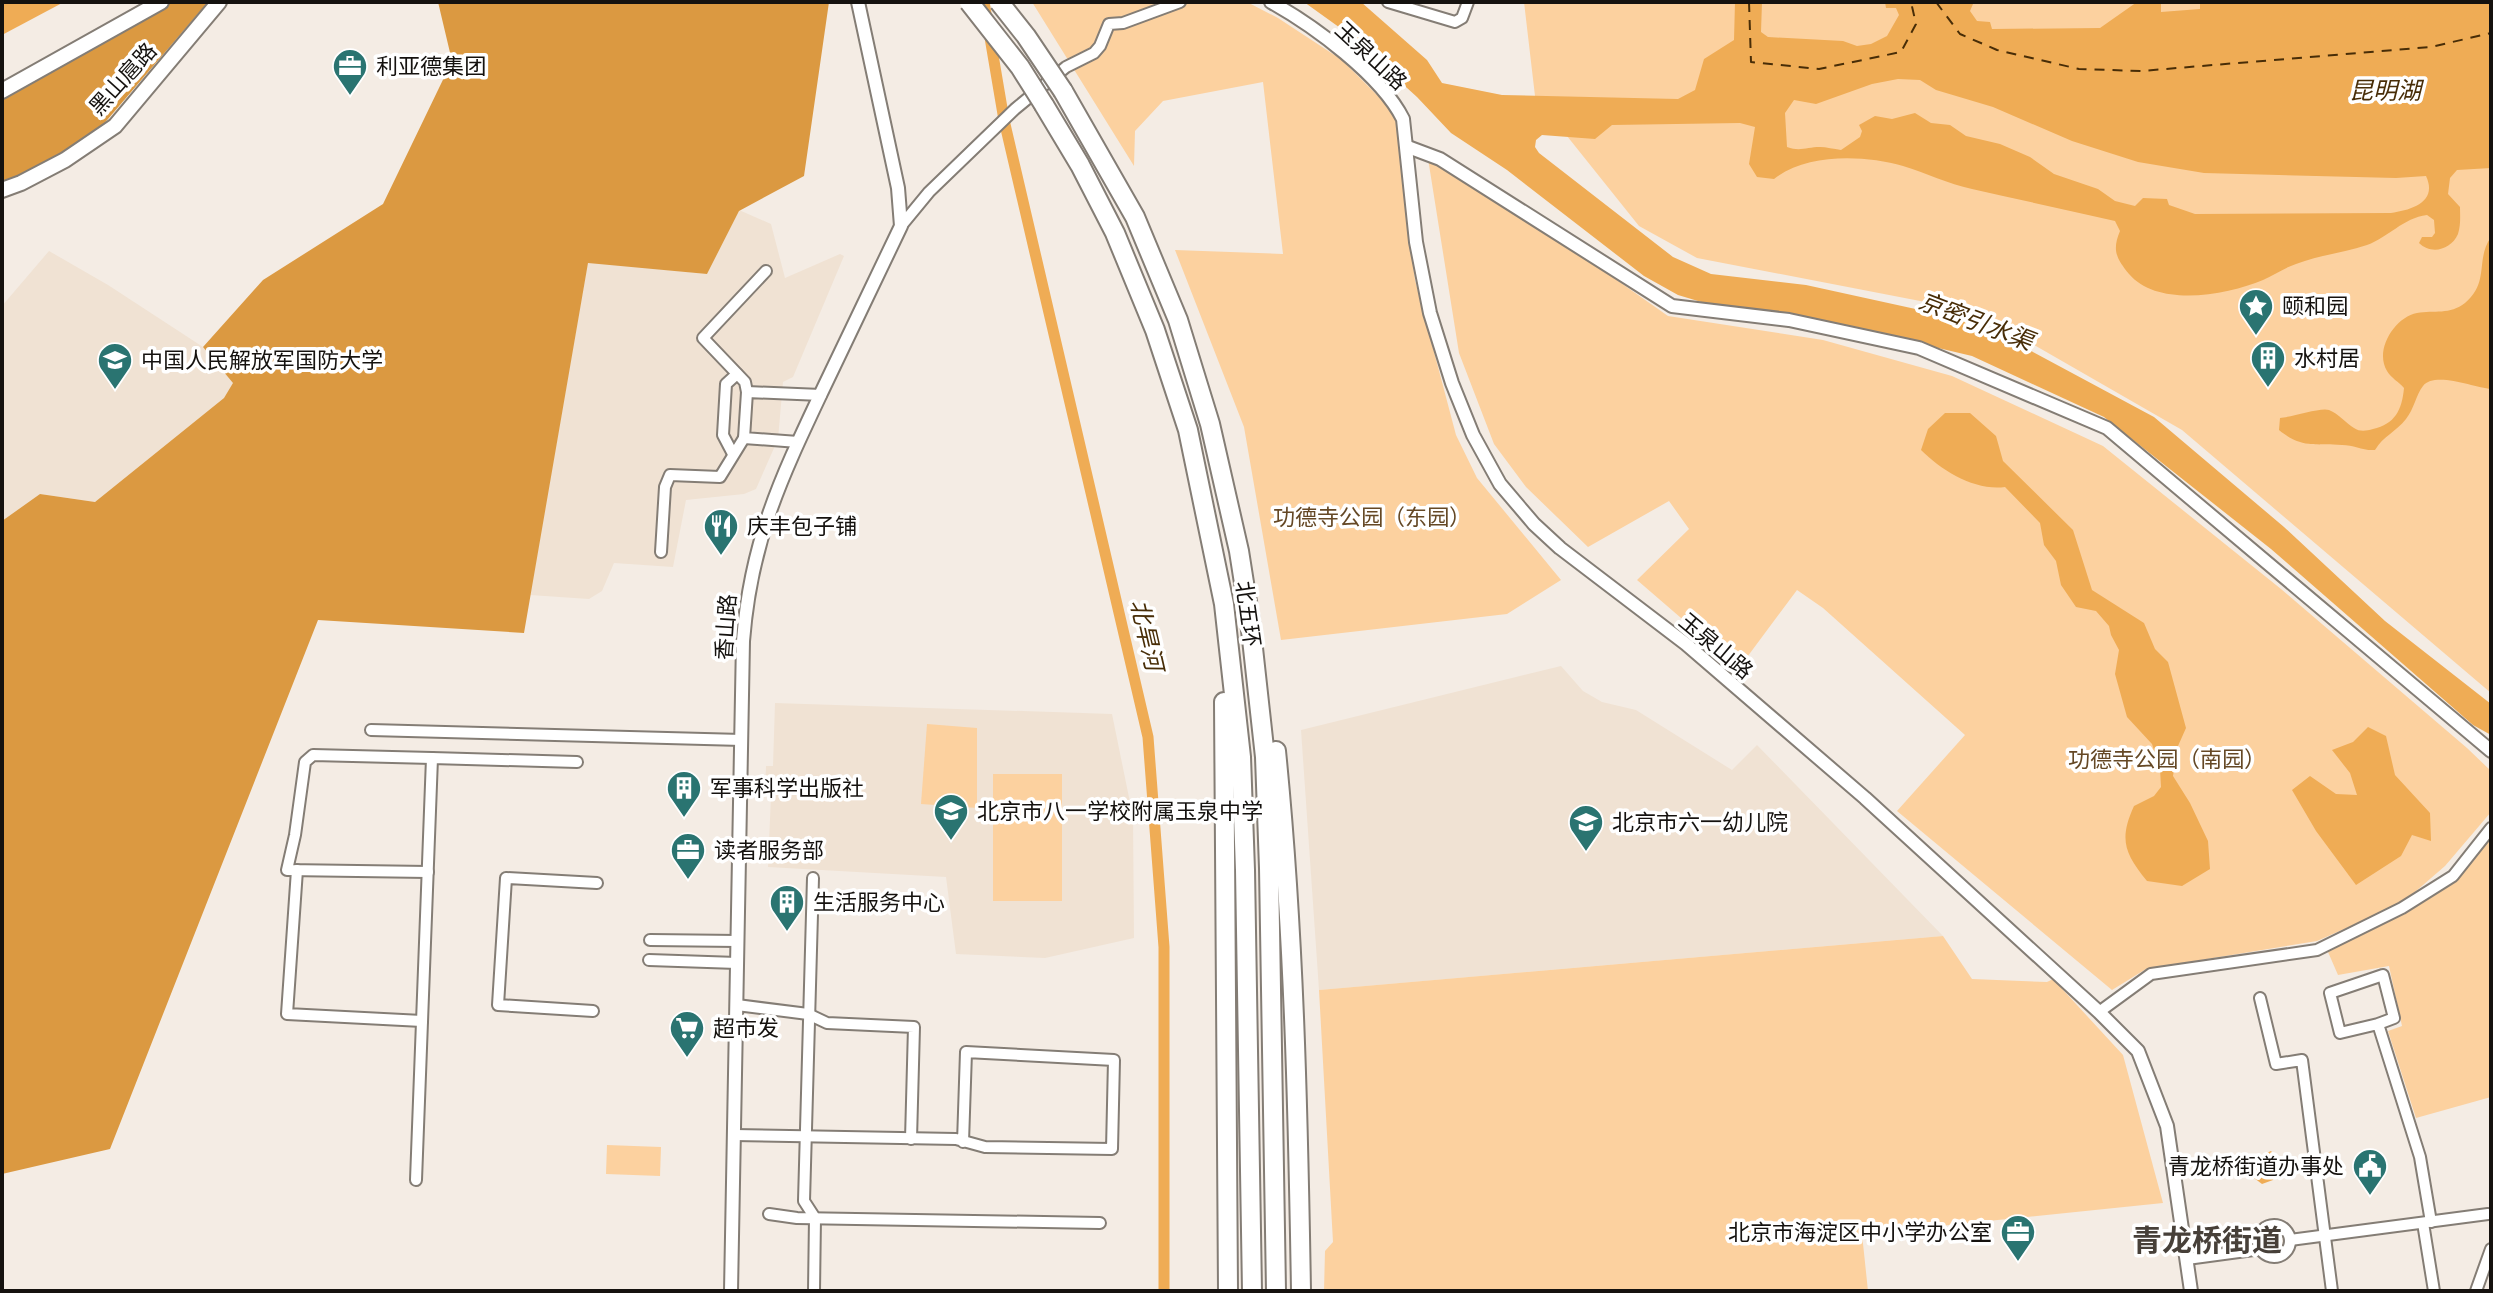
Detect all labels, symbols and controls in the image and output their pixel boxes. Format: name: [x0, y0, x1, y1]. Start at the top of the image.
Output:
street label: 玉泉山路: [1330, 17, 1412, 95]
street label: 黑山扈路: [84, 38, 162, 120]
office icon: 利亚德集团: [331, 47, 369, 97]
place label: 利亚德集团: [376, 54, 486, 79]
water label: 昆明湖: [2349, 77, 2425, 104]
water label: 京密引水渠: [1915, 287, 2040, 356]
place icon: 颐和园: [2237, 287, 2275, 337]
place label: 颐和园: [2282, 294, 2348, 319]
building icon: 水村居: [2249, 339, 2287, 389]
school or university icon: 中国人民解放军国防大学: [96, 341, 134, 391]
place label: 水村居: [2294, 346, 2360, 371]
place label: 中国人民解放军国防大学: [141, 348, 383, 373]
park label: 功德寺公园（东园）: [1273, 505, 1471, 530]
restaurant icon: 庆丰包子铺: [702, 507, 740, 557]
place label: 庆丰包子铺: [747, 514, 857, 539]
street label: 北五环: [1231, 580, 1265, 648]
street label: 香山路: [711, 593, 741, 661]
water label: 北旱河: [1126, 597, 1169, 677]
street label: 玉泉山路: [1674, 608, 1758, 684]
park label: 功德寺公园（南园）: [2068, 747, 2266, 772]
building icon: 军事科学出版社: [665, 769, 703, 819]
place label: 军事科学出版社: [710, 776, 864, 801]
school or university icon: 北京市八一学校附属玉泉中学: [932, 792, 970, 842]
place label: 北京市八一学校附属玉泉中学: [977, 799, 1263, 824]
school or university icon: 北京市六一幼儿院: [1567, 803, 1605, 853]
place label: 北京市六一幼儿院: [1612, 810, 1788, 835]
office icon: 读者服务部: [669, 831, 707, 881]
place label: 读者服务部: [714, 838, 824, 863]
building icon: 生活服务中心: [768, 883, 806, 933]
place label: 生活服务中心: [813, 890, 945, 915]
supermarket icon: 超市发: [668, 1009, 706, 1059]
place label: 超市发: [713, 1016, 779, 1041]
public building icon: 青龙桥街道办事处: [2351, 1147, 2389, 1197]
place label: 青龙桥街道办事处: [2168, 1154, 2344, 1179]
office icon: 北京市海淀区中小学办公室: [1999, 1213, 2037, 1263]
place label: 北京市海淀区中小学办公室: [1728, 1220, 1992, 1245]
district label: 青龙桥街道: [2132, 1224, 2282, 1257]

